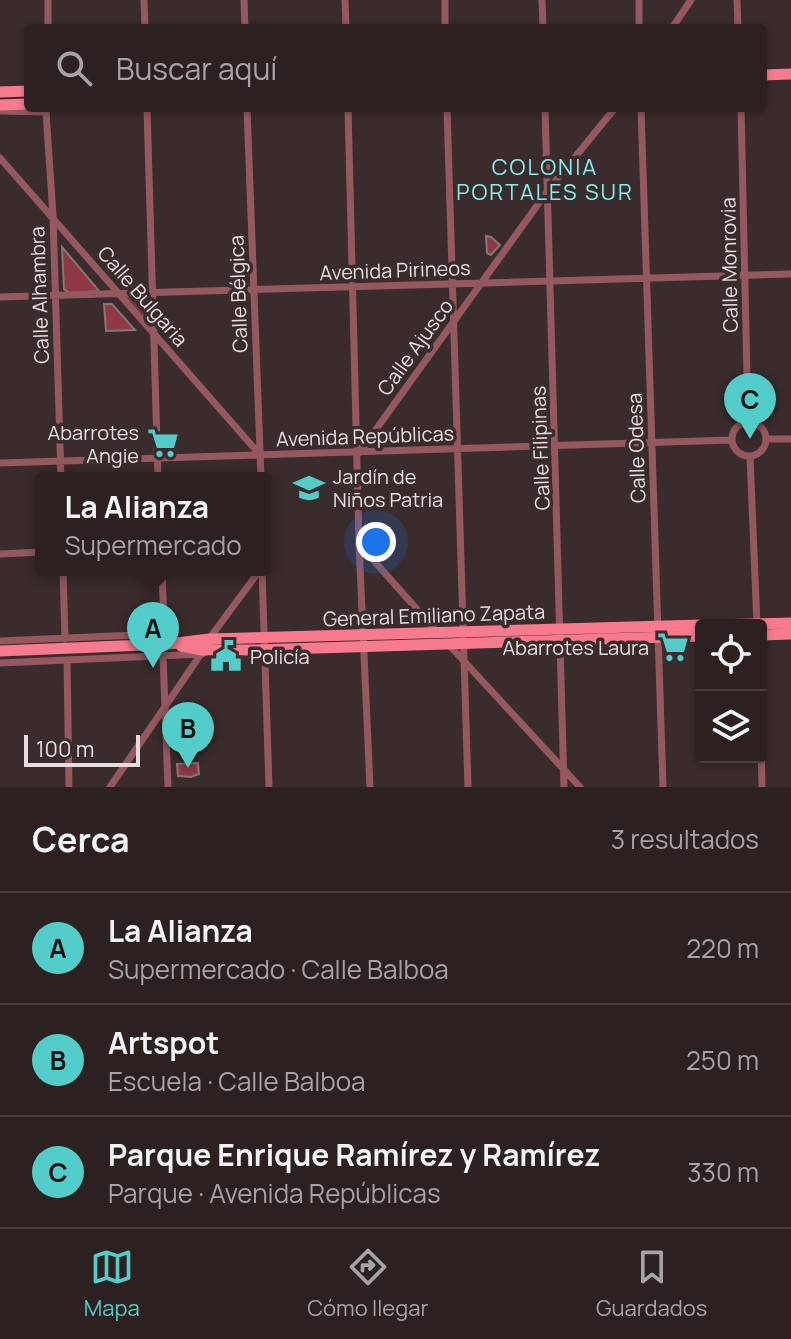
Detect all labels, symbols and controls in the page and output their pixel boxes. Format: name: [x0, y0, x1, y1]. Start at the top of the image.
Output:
search box: [24, 24, 767, 112]
icon: search: [52, 46, 96, 90]
text: Buscar aquí: [116, 48, 277, 89]
district label: COLONIA PORTALES SUR: [456, 152, 634, 207]
street label: Calle Monrovia: [714, 197, 744, 333]
street label: Calle Alhambra: [23, 226, 55, 364]
street label: Calle Bélgica: [222, 235, 254, 353]
street label: Calle Bulgaria: [92, 240, 194, 352]
street label: Avenida Pirineos: [319, 254, 471, 286]
street label: Calle Ajusco: [371, 293, 459, 401]
pin: C: [724, 373, 776, 439]
street label: Calle Filipinas: [524, 385, 556, 511]
street label: Calle Odesa: [621, 393, 651, 503]
place label: Abarrotes Angie: [48, 419, 139, 469]
street label: Avenida Repúblicas: [276, 419, 454, 453]
supermarket icon: Abarrotes Angie: [146, 426, 180, 460]
place label: Jardín de Niños Patria: [333, 463, 443, 513]
school or university icon: Jardín de Niños Patria: [292, 471, 326, 505]
popup: [35, 472, 271, 576]
text: La Alianza: [64, 486, 209, 527]
your location: [356, 522, 396, 562]
text: Supermercado: [64, 527, 242, 563]
street label: General Emiliano Zapata: [323, 598, 545, 632]
pin: A: [127, 602, 179, 668]
map controls: [695, 619, 767, 763]
button: locate: [695, 619, 767, 691]
supermarket icon: Abarrotes Laura: [656, 630, 690, 664]
place label: Abarrotes Laura: [502, 634, 649, 661]
public building icon: Policía: [209, 639, 243, 673]
place label: Policía: [250, 643, 310, 670]
button: layers: [695, 691, 767, 763]
pin: B: [162, 702, 214, 768]
scale bar: [24, 731, 140, 767]
text: 100 m: [36, 734, 94, 764]
text: Cerca: [32, 816, 130, 862]
text: 3 resultados: [611, 821, 759, 857]
text: La Alianza: [108, 910, 253, 951]
text: A: [49, 930, 67, 966]
text: 220 m: [686, 930, 759, 966]
text: Supermercado · Calle Balboa: [108, 951, 449, 987]
text: Artspot: [108, 1022, 219, 1063]
text: B: [50, 1042, 66, 1078]
text: 250 m: [686, 1042, 759, 1078]
text: Escuela · Calle Balboa: [108, 1063, 366, 1099]
text: Parque Enrique Ramírez y Ramírez: [108, 1134, 601, 1175]
text: C: [48, 1154, 68, 1190]
text: 330 m: [687, 1154, 759, 1190]
text: Parque · Avenida Repúblicas: [108, 1175, 441, 1211]
tab: Mapa: [84, 1245, 140, 1323]
tab: Cómo llegar: [307, 1245, 428, 1323]
tab: Guardados: [596, 1245, 707, 1323]

